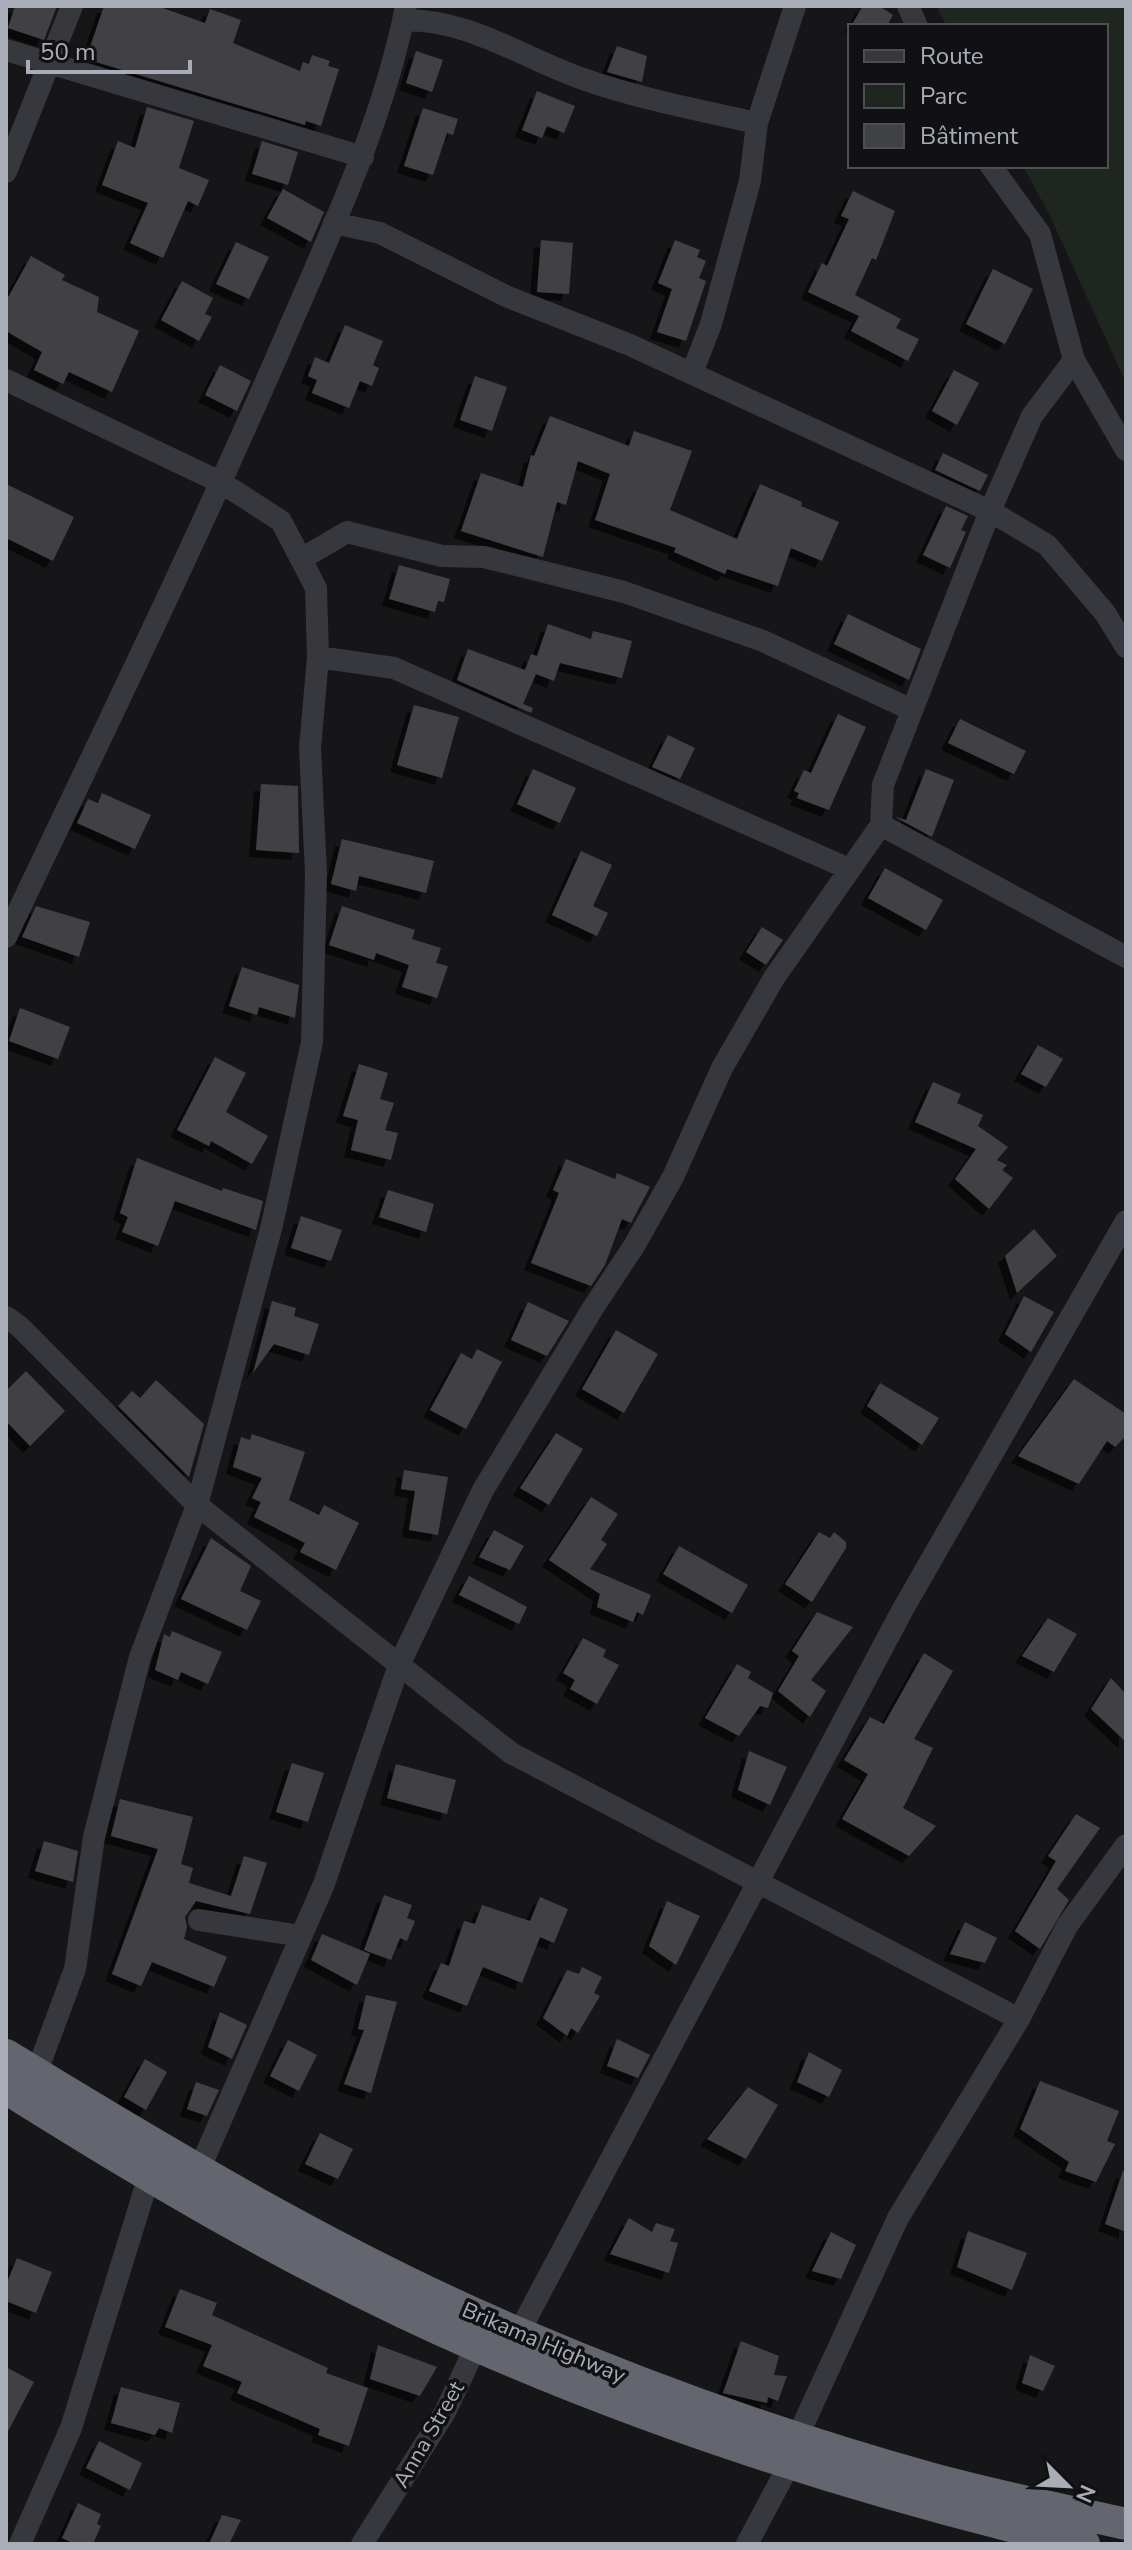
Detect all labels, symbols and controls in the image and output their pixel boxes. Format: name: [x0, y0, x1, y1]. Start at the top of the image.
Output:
scale bar: [28, 24, 190, 74]
legend: [848, 24, 1108, 168]
text: 50 m: [40, 36, 96, 68]
text: Route: [920, 40, 984, 72]
text: Parc: [920, 80, 967, 112]
text: Bâtiment: [920, 120, 1019, 152]
street label: Brikama Highway: [457, 2295, 631, 2391]
street label: Anna Street: [386, 2375, 472, 2493]
north arrow: [1028, 2446, 1108, 2526]
text: N: [1068, 2480, 1102, 2507]

